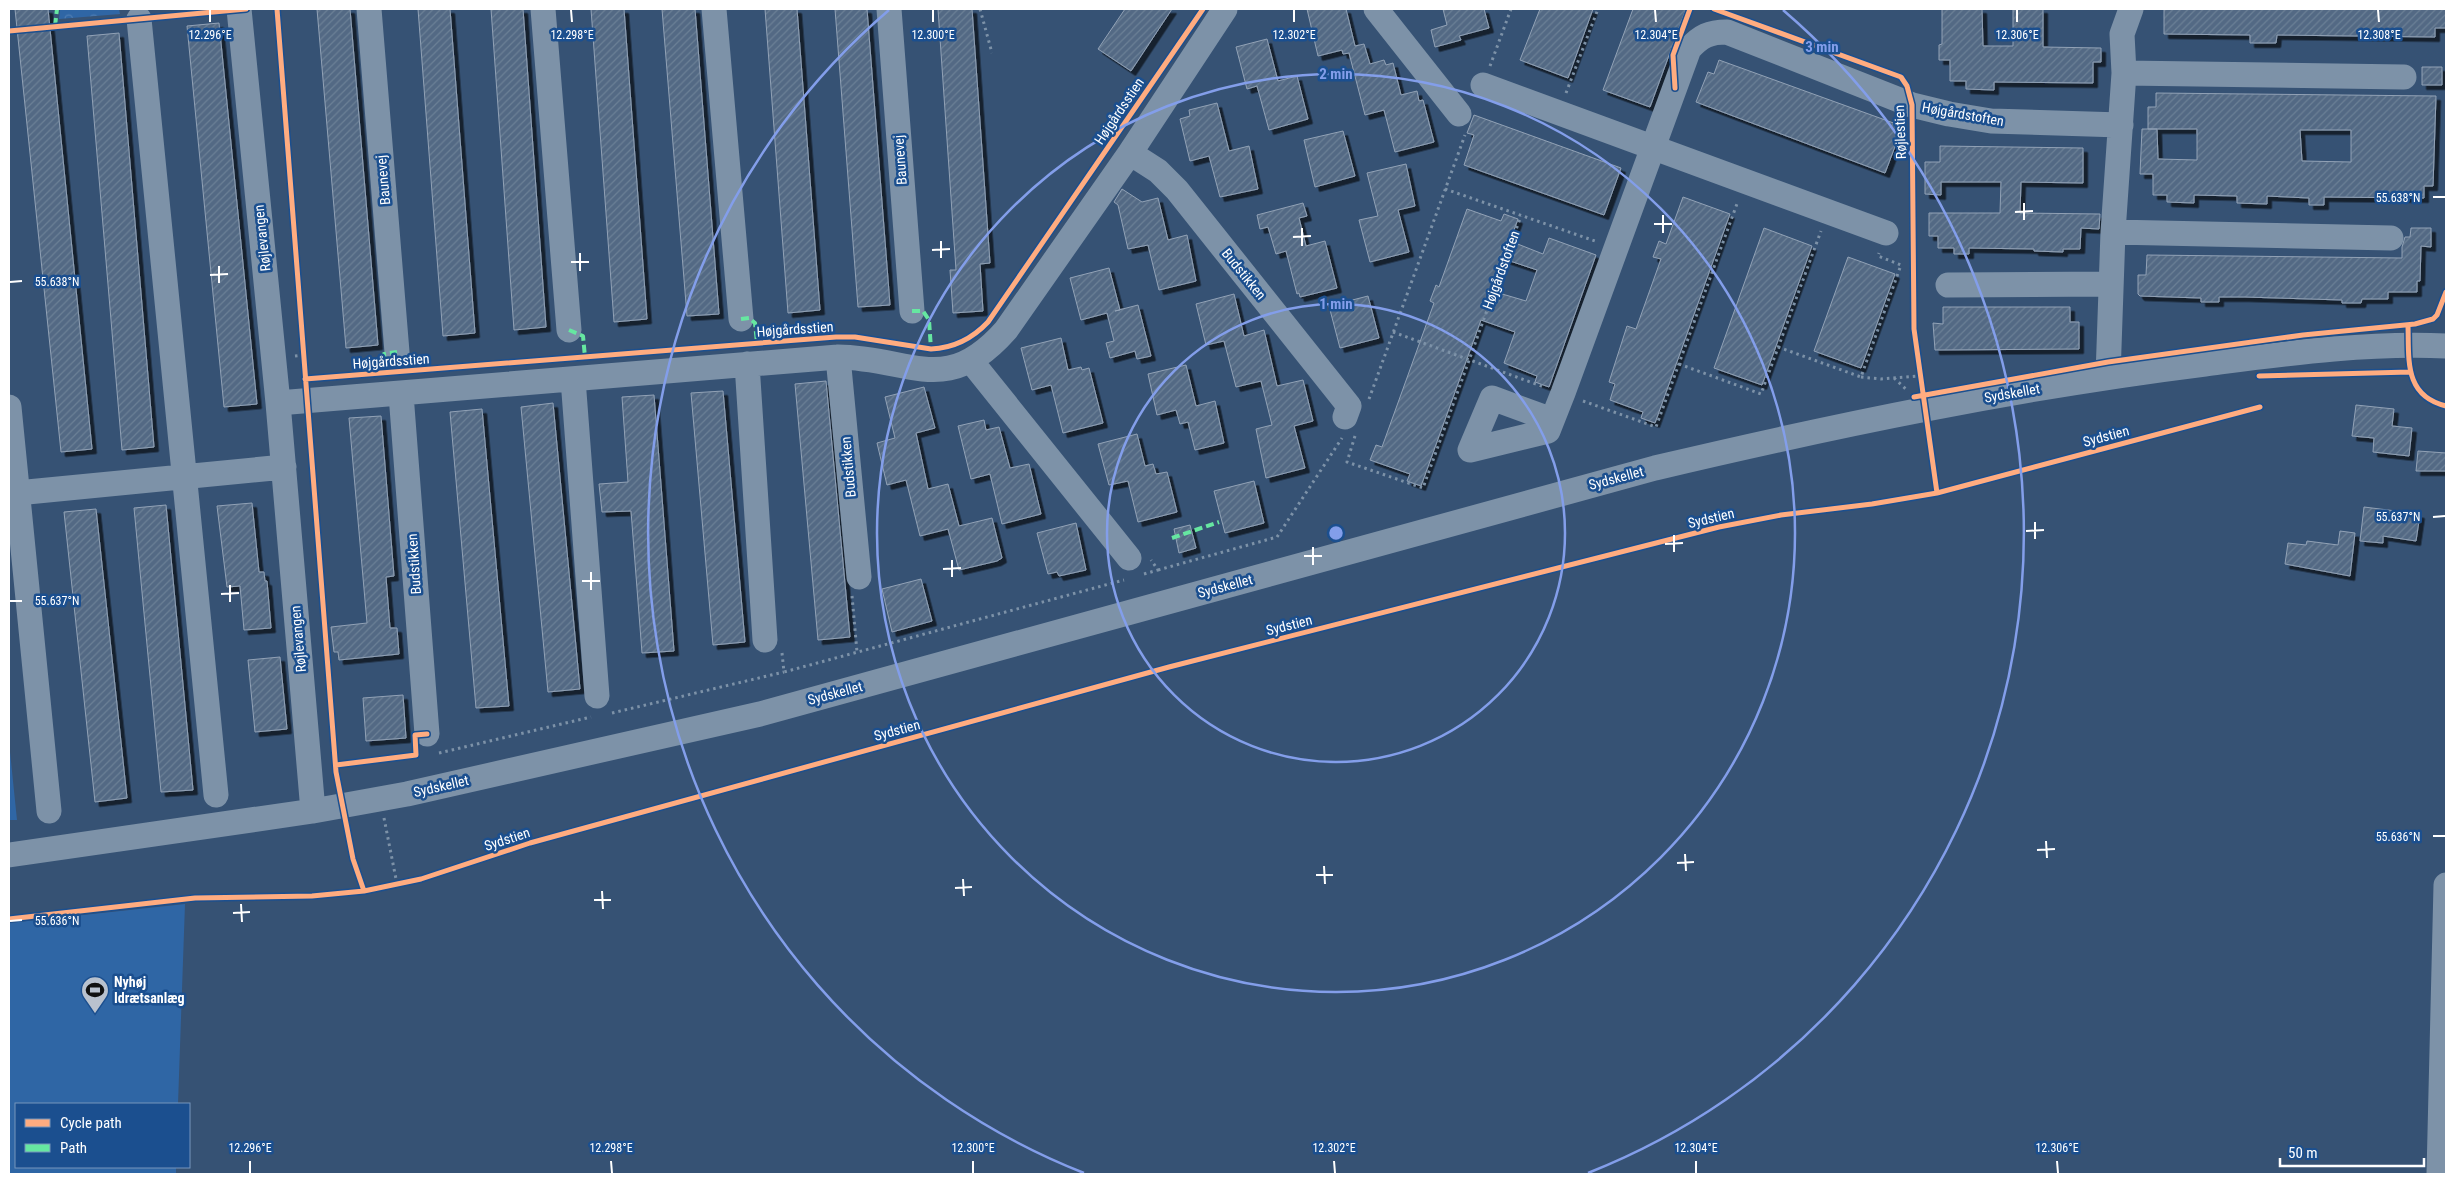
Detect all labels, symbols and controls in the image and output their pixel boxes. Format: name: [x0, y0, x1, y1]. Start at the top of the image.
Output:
text: 12.296°E: [188, 28, 232, 42]
text: 12.298°E: [550, 28, 594, 42]
text: 12.300°E: [911, 28, 955, 42]
text: 12.302°E: [1272, 28, 1316, 42]
text: 12.304°E: [1634, 28, 1678, 42]
text: 12.306°E: [1995, 28, 2039, 42]
text: 12.308°E: [2357, 28, 2401, 42]
text: 3 min: [1805, 38, 1839, 56]
text: 2 min: [1319, 65, 1353, 83]
street label: Højgårdsstien: [1091, 75, 1147, 147]
street label: Højgårdstoften: [1921, 99, 2005, 129]
street label: Røjlestien: [1891, 105, 1909, 159]
street label: Baunevej: [890, 135, 910, 185]
street label: Baunevej: [373, 154, 393, 206]
text: 55.638°N: [2376, 191, 2420, 205]
street label: Røjlevangen: [251, 204, 273, 272]
street label: Højgårdstoften: [1479, 228, 1523, 312]
street label: Budstikken: [1219, 245, 1269, 303]
text: 55.638°N: [35, 275, 79, 289]
text: 1 min: [1319, 295, 1353, 313]
street label: Højgårdsstien: [756, 318, 834, 340]
street label: Højgårdsstien: [352, 350, 430, 372]
street label: Sydskellet: [1983, 380, 2041, 406]
street label: Sydstien: [2081, 422, 2131, 450]
street label: Budstikken: [837, 436, 859, 498]
street label: Sydskellet: [1587, 463, 1645, 493]
street label: Sydstien: [1686, 505, 1736, 531]
text: 55.637°N: [2376, 510, 2420, 524]
centre of rings: [1327, 524, 1345, 542]
street label: Budstikken: [404, 533, 424, 595]
street label: Sydskellet: [1196, 571, 1254, 601]
text: 55.637°N: [35, 594, 79, 608]
street label: Røjlevangen: [287, 605, 309, 673]
street label: Sydstien: [1264, 612, 1314, 638]
street label: Sydskellet: [806, 678, 864, 708]
street label: Sydstien: [872, 716, 922, 744]
street label: Sydskellet: [412, 772, 470, 800]
street label: Sydstien: [482, 824, 532, 854]
text: 55.636°N: [2376, 830, 2420, 844]
text: 55.636°N: [35, 914, 79, 928]
place label: Nyhøj Idrætsanlæg: [114, 974, 184, 1006]
sports icon: Nyhøj Idrætsanlæg: [80, 975, 110, 1014]
legend: [15, 1103, 190, 1168]
text: Cycle path: [60, 1114, 122, 1132]
scale bar: [2280, 1136, 2424, 1168]
text: Path: [60, 1139, 87, 1157]
text: 12.296°E: [228, 1141, 272, 1155]
text: 12.298°E: [589, 1141, 633, 1155]
text: 12.300°E: [951, 1141, 995, 1155]
text: 12.302°E: [1312, 1141, 1356, 1155]
text: 12.304°E: [1674, 1141, 1718, 1155]
text: 12.306°E: [2035, 1141, 2079, 1155]
text: 50 m: [2288, 1144, 2318, 1162]

